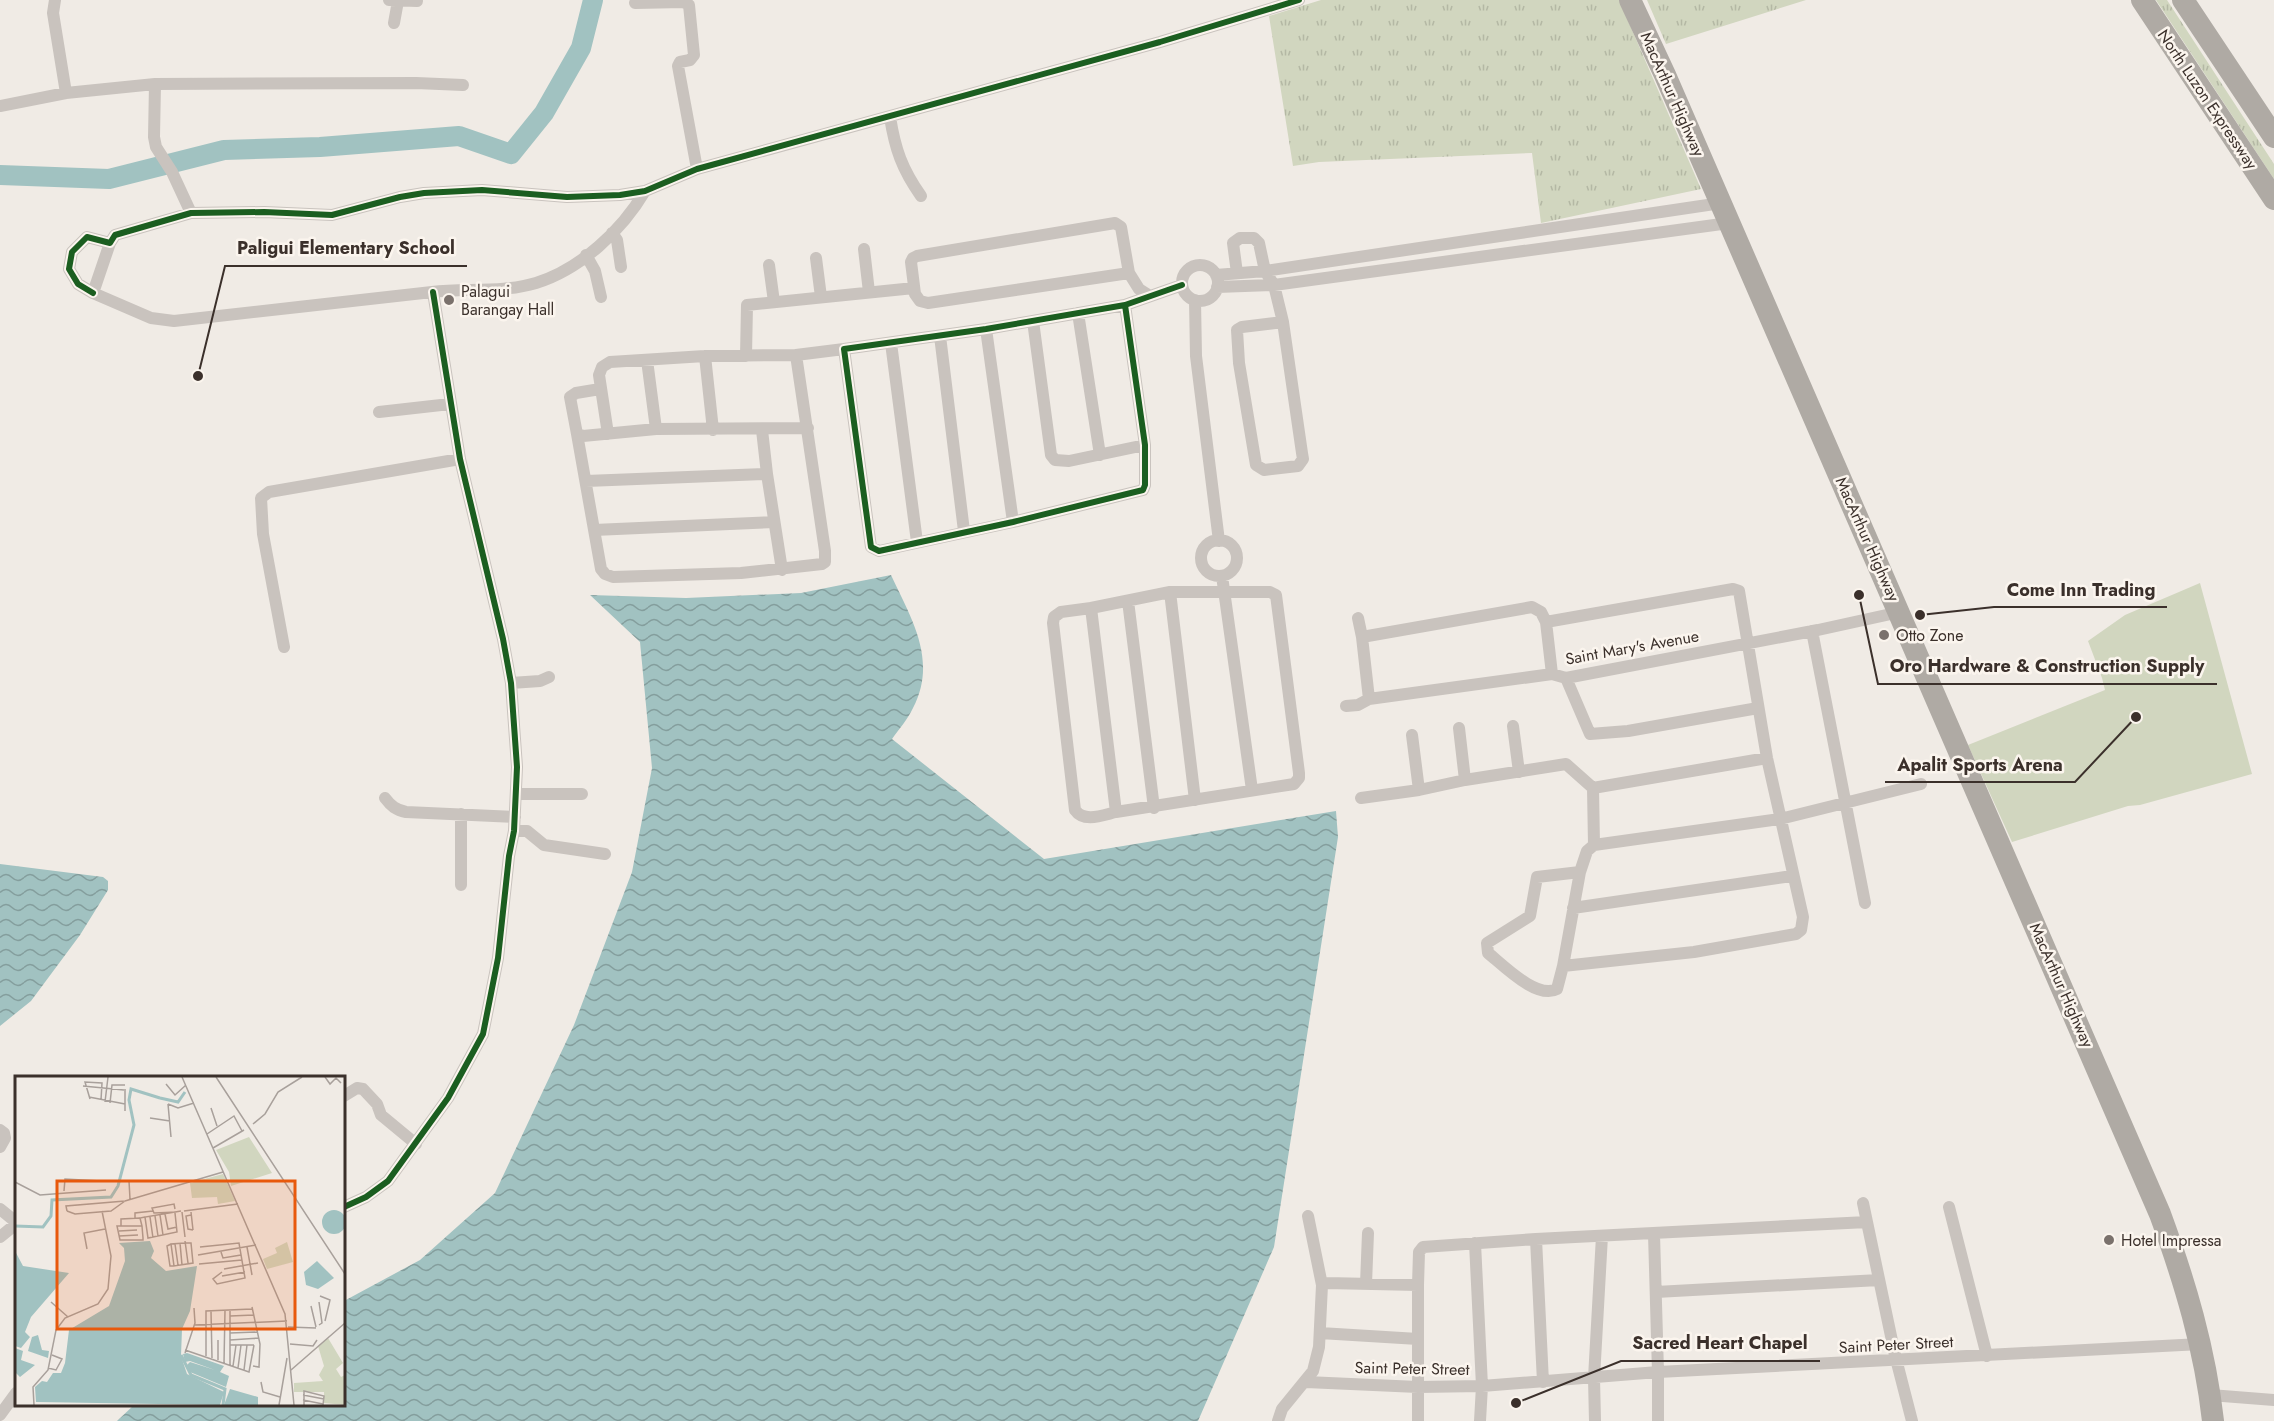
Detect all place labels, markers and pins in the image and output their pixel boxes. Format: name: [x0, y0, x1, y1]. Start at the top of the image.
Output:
callout: Paligui Elementary School: [225, 230, 467, 266]
place label: Palagui Barangay Hall: [461, 280, 554, 321]
marker: Palagui Barangay Hall: [442, 293, 456, 307]
callout: Come Inn Trading: [1994, 571, 2167, 607]
place label: Otto Zone: [1896, 624, 1963, 647]
marker: Otto Zone: [1877, 628, 1891, 642]
callout: Oro Hardware & Construction Supply: [1878, 648, 2217, 684]
callout: Apalit Sports Arena: [1885, 746, 2075, 782]
place label: Hotel Impressa: [2121, 1229, 2221, 1252]
marker: Hotel Impressa: [2102, 1233, 2116, 1247]
callout: Sacred Heart Chapel: [1621, 1325, 1820, 1361]

